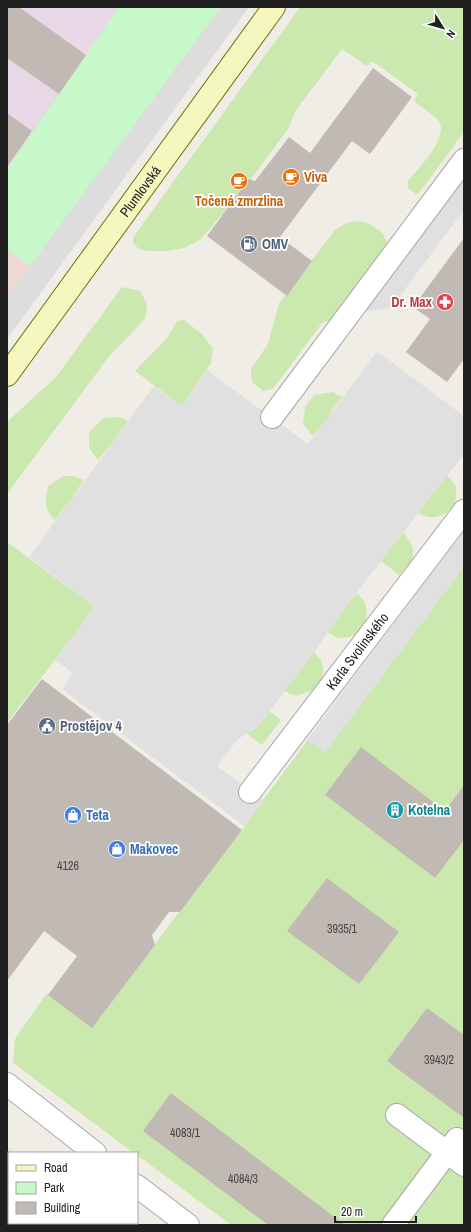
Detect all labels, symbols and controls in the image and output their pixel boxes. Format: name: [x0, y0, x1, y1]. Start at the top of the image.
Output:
north arrow: [423, 8, 463, 48]
text: N: [443, 27, 459, 41]
street label: Plumlovská: [116, 162, 165, 220]
cafe icon: Viva: [281, 167, 301, 187]
place label: Viva: [304, 168, 328, 186]
cafe icon: Točená zmrzlina: [229, 171, 249, 191]
place label: Točená zmrzlina: [195, 192, 284, 210]
fuel station icon: OMV: [239, 234, 259, 254]
place label: OMV: [262, 235, 288, 253]
pharmacy icon: Dr. Max: [435, 292, 455, 312]
place label: Dr. Max: [391, 293, 433, 311]
street label: Karla Svolinského: [322, 609, 392, 694]
public building icon: Prostějov 4: [37, 716, 57, 736]
place label: Prostějov 4: [60, 717, 123, 735]
building icon: Kotelna: [385, 800, 405, 820]
place label: Kotelna: [408, 801, 451, 819]
shop icon: Teta: [63, 805, 83, 825]
place label: Teta: [86, 806, 109, 824]
shop icon: Makovec: [107, 839, 127, 859]
place label: Makovec: [130, 840, 179, 858]
house number: 4126: [57, 858, 79, 874]
house number: 3935/1: [327, 921, 358, 937]
house number: 3943/2: [424, 1052, 454, 1068]
house number: 4083/1: [170, 1125, 201, 1141]
legend: [8, 1152, 138, 1224]
text: Road: [44, 1160, 68, 1176]
house number: 4084/3: [228, 1171, 258, 1187]
text: Park: [44, 1180, 64, 1196]
scale bar: [335, 1198, 416, 1224]
text: Building: [44, 1200, 81, 1216]
text: 20 m: [341, 1204, 363, 1220]

